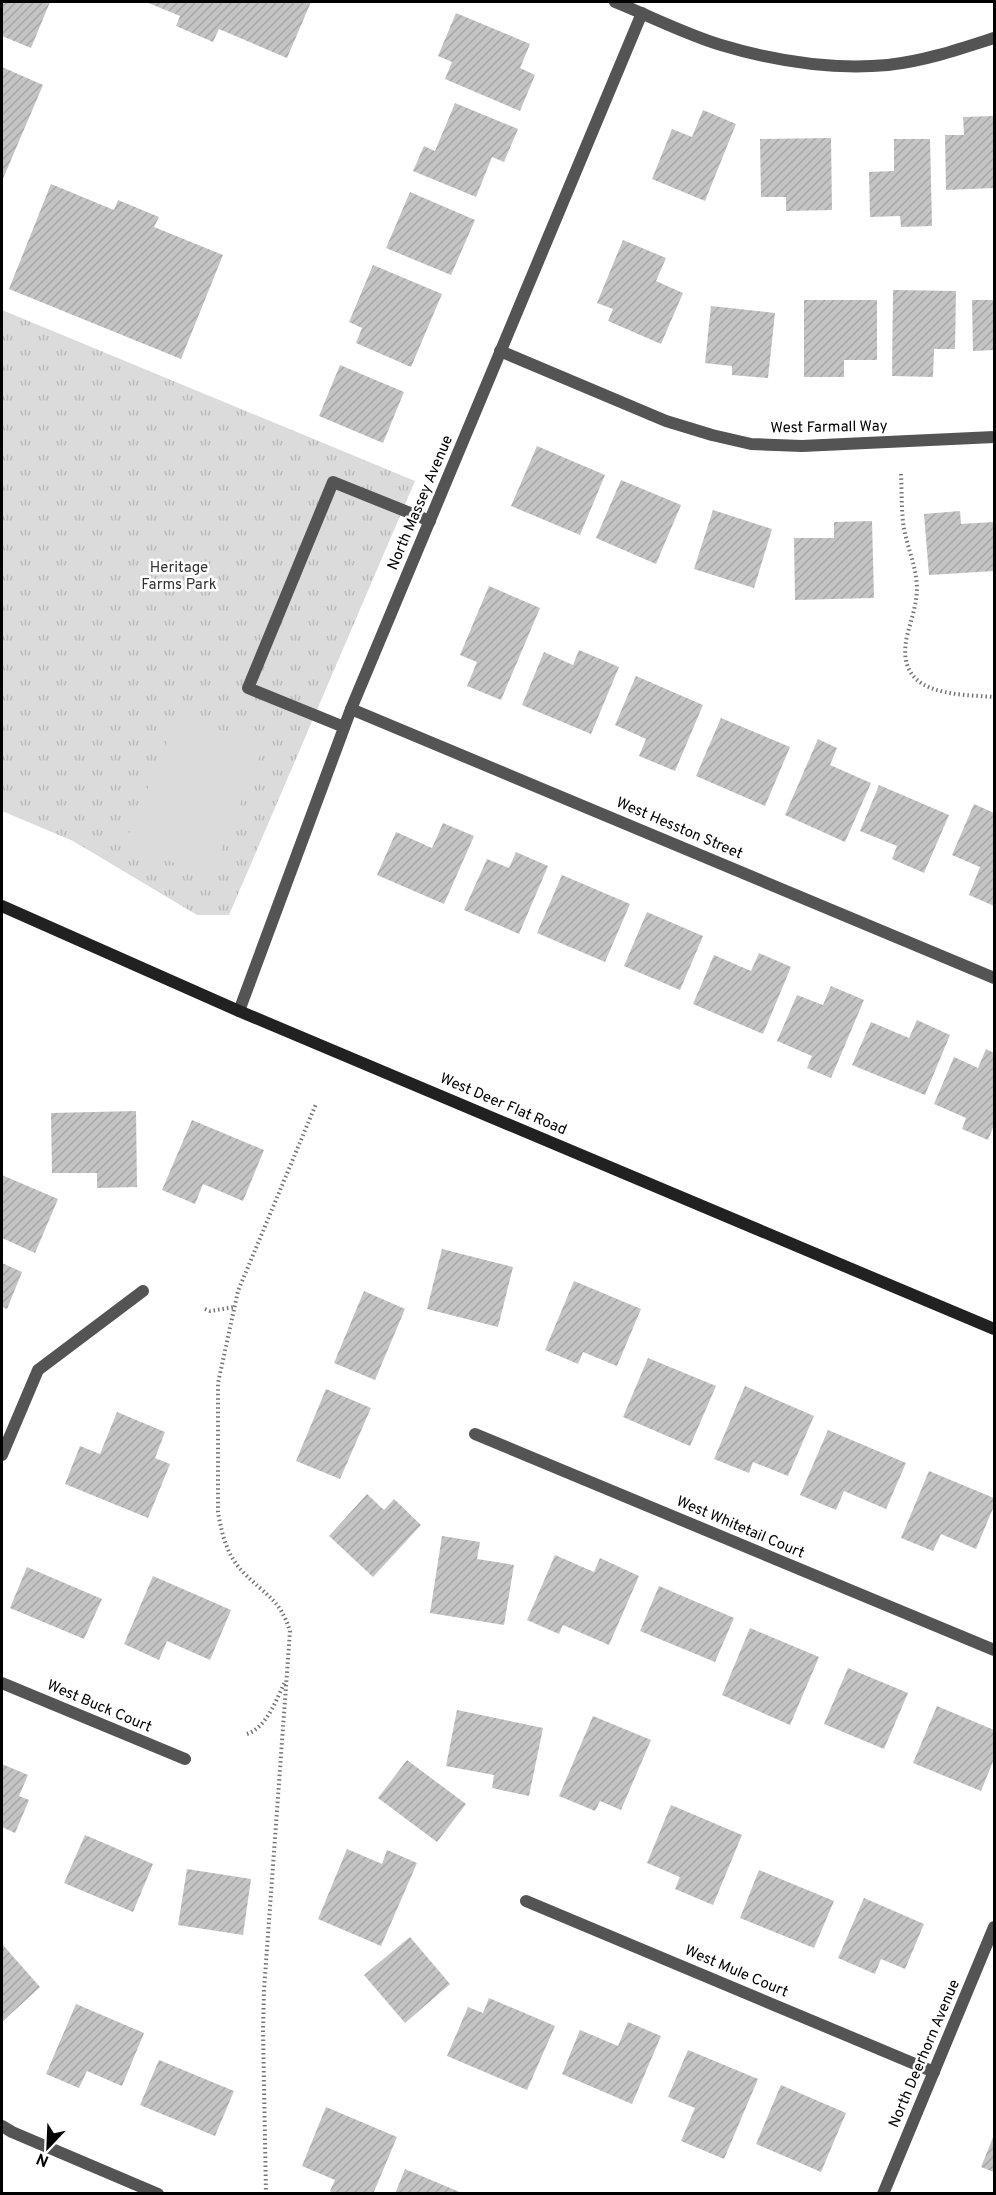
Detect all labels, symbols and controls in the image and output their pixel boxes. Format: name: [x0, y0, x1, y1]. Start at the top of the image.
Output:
street label: West Farmall Way: [770, 417, 888, 439]
street label: North Massey Avenue: [384, 433, 458, 573]
park label: Heritage Farms Park: [141, 559, 217, 595]
street label: West Hesston Street: [613, 794, 745, 864]
street label: West Deer Flat Road: [437, 1070, 569, 1140]
street label: West Whitetail Court: [673, 1492, 807, 1564]
street label: West Buck Court: [44, 1676, 154, 1738]
street label: West Mule Court: [681, 1942, 791, 2002]
street label: North Deerhorn Avenue: [885, 1977, 965, 2131]
north arrow: [18, 2117, 78, 2177]
text: N: [34, 2148, 52, 2170]

